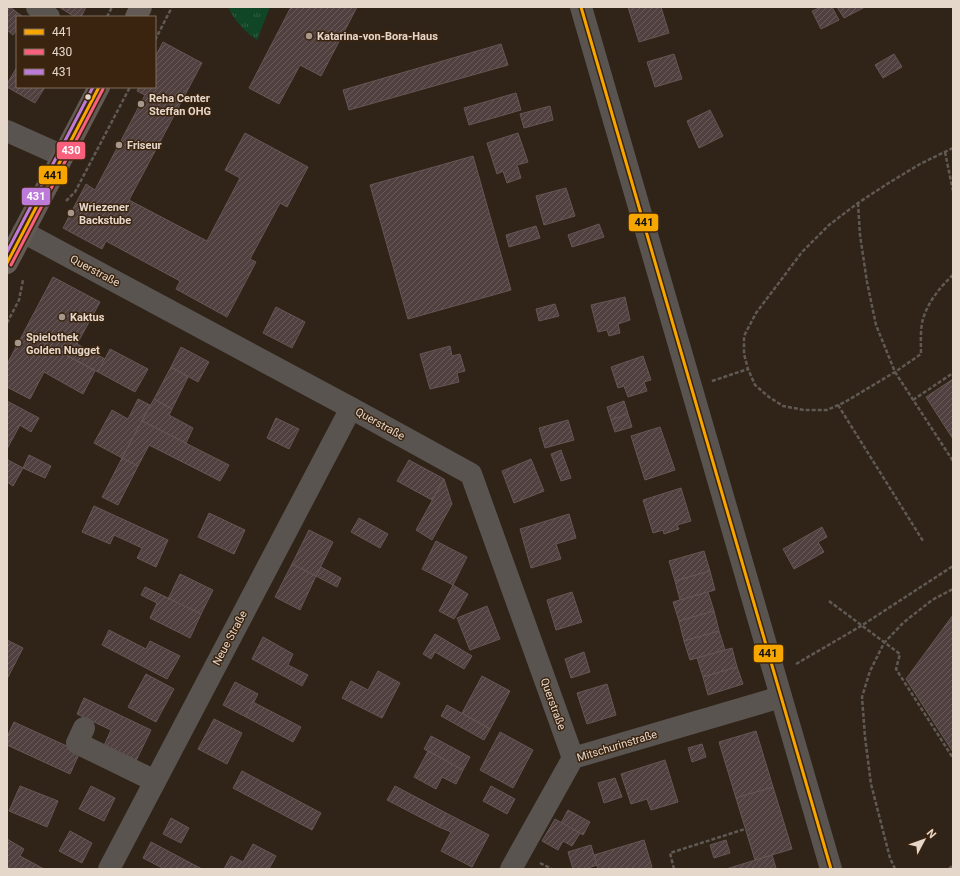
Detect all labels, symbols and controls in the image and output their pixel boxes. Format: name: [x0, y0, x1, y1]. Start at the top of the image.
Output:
legend: [16, 16, 156, 88]
text: 441: [52, 25, 72, 39]
place label: Katarina-von-Bora-Haus: [317, 30, 438, 43]
marker: Katarina-von-Bora-Haus: [304, 31, 314, 41]
text: 430: [52, 45, 72, 59]
text: 431: [52, 65, 72, 79]
unlabelled marker: [83, 92, 93, 102]
place label: Reha Center Steffan OHG: [149, 92, 211, 118]
marker: Reha Center Steffan OHG: [136, 99, 146, 109]
place label: Friseur: [127, 139, 162, 152]
marker: Friseur: [114, 140, 124, 150]
line badge: 430: [56, 141, 86, 160]
text: 430: [62, 144, 80, 157]
line badge: 441: [38, 165, 68, 185]
text: 441: [44, 169, 62, 182]
line badge: 431: [21, 187, 51, 206]
text: 431: [27, 190, 45, 203]
place label: Wriezener Backstube: [79, 201, 131, 227]
marker: Wriezener Backstube: [66, 208, 76, 218]
line badge: 441: [628, 213, 659, 232]
text: 441: [635, 216, 653, 229]
street label: Querstraße: [68, 253, 122, 290]
place label: Kaktus: [70, 311, 105, 324]
marker: Kaktus: [57, 312, 67, 322]
place label: Spielothek Golden Nugget: [26, 331, 100, 357]
marker: Spielothek Golden Nugget: [13, 338, 23, 348]
street label: Querstraße: [353, 405, 407, 443]
street label: Neue Straße: [210, 608, 250, 668]
line badge: 441: [753, 644, 784, 663]
text: 441: [759, 647, 777, 660]
street label: Querstraße: [538, 676, 568, 732]
street label: Mitschurinstraße: [575, 728, 659, 764]
north arrow: [904, 820, 944, 860]
text: N: [924, 827, 939, 841]

